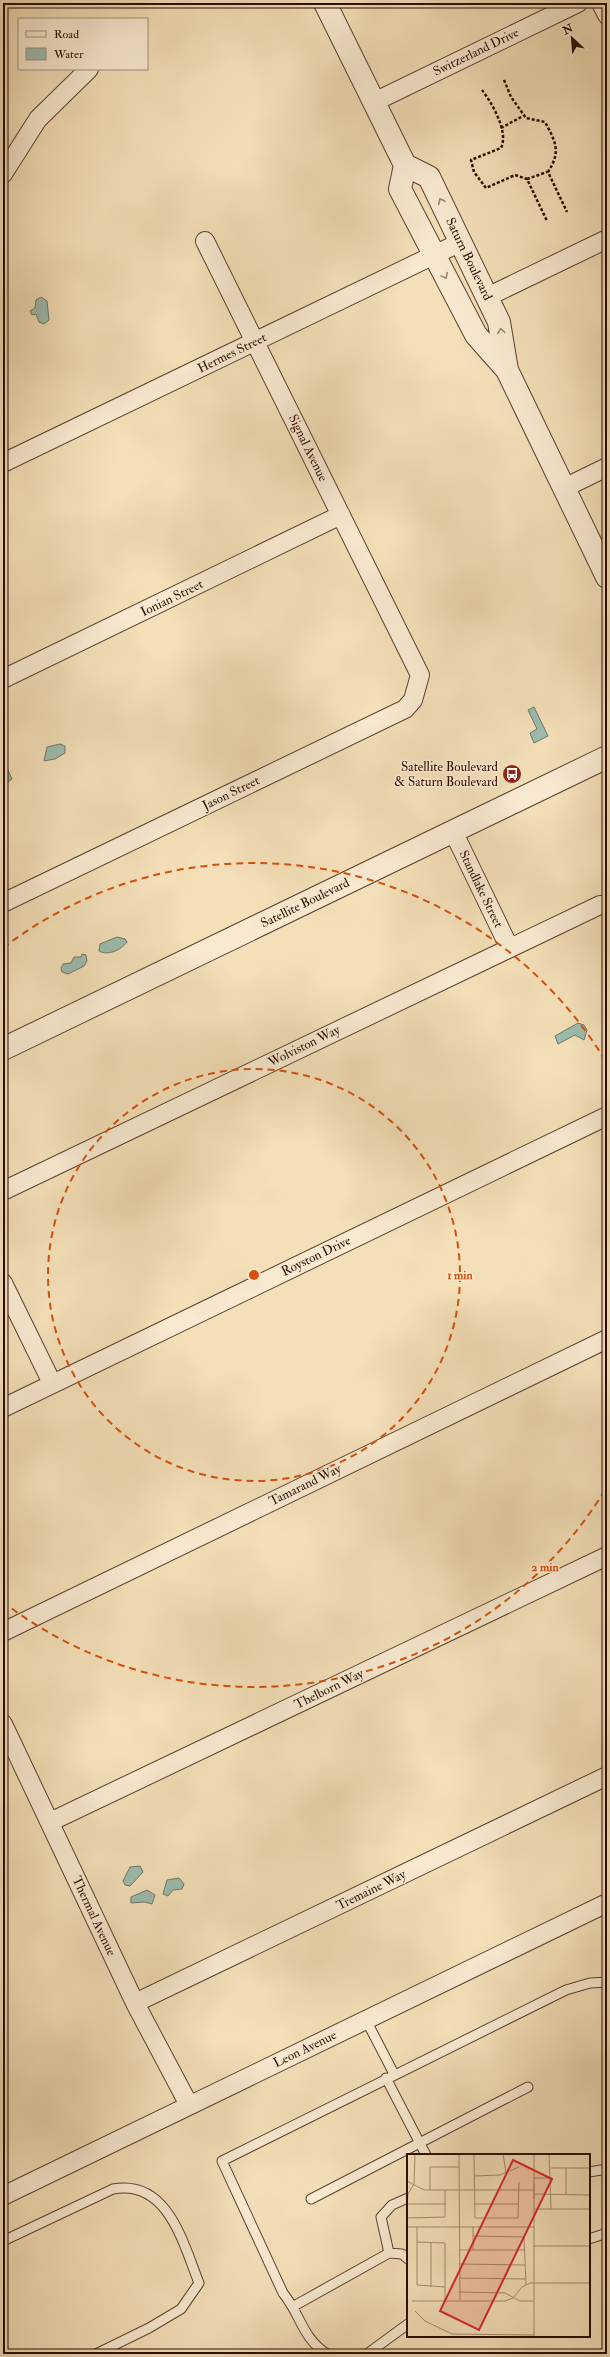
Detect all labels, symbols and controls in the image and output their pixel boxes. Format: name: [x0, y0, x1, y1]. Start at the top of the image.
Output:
legend: [18, 18, 148, 70]
north arrow: [552, 18, 592, 58]
text: N: [560, 21, 576, 38]
street label: Switzerland Drive: [430, 24, 522, 80]
text: Road: [54, 27, 79, 42]
text: Water: [53, 47, 84, 62]
one-way arrow: [438, 197, 446, 205]
street label: Saturn Boulevard: [442, 215, 496, 304]
one-way arrow: [440, 272, 448, 280]
one-way arrow: [497, 328, 506, 334]
street label: Hermes Street: [195, 329, 269, 377]
street label: Signal Avenue: [285, 412, 331, 485]
street label: Ionian Street: [138, 576, 206, 620]
place label: Satellite Boulevard & Saturn Boulevard: [394, 759, 499, 790]
bus stop icon: Satellite Boulevard & Saturn Boulevard: [501, 763, 523, 785]
street label: Jason Street: [199, 772, 262, 814]
street label: Standlake Street: [455, 848, 507, 930]
street label: Satellite Boulevard: [258, 874, 353, 931]
street label: Wolviston Way: [265, 1022, 343, 1072]
street label: Royston Drive: [279, 1232, 354, 1281]
centre of rings: [247, 1268, 261, 1282]
text: 1 min: [447, 1268, 474, 1283]
street label: Tamarand Way: [266, 1461, 344, 1510]
text: 2 min: [531, 1560, 559, 1575]
street label: Thelborn Way: [292, 1665, 367, 1714]
street label: Tremaine Way: [334, 1866, 409, 1915]
street label: Thermal Avenue: [69, 1874, 120, 1959]
street label: Leon Avenue: [271, 2027, 340, 2071]
inset map: [407, 2154, 590, 2337]

